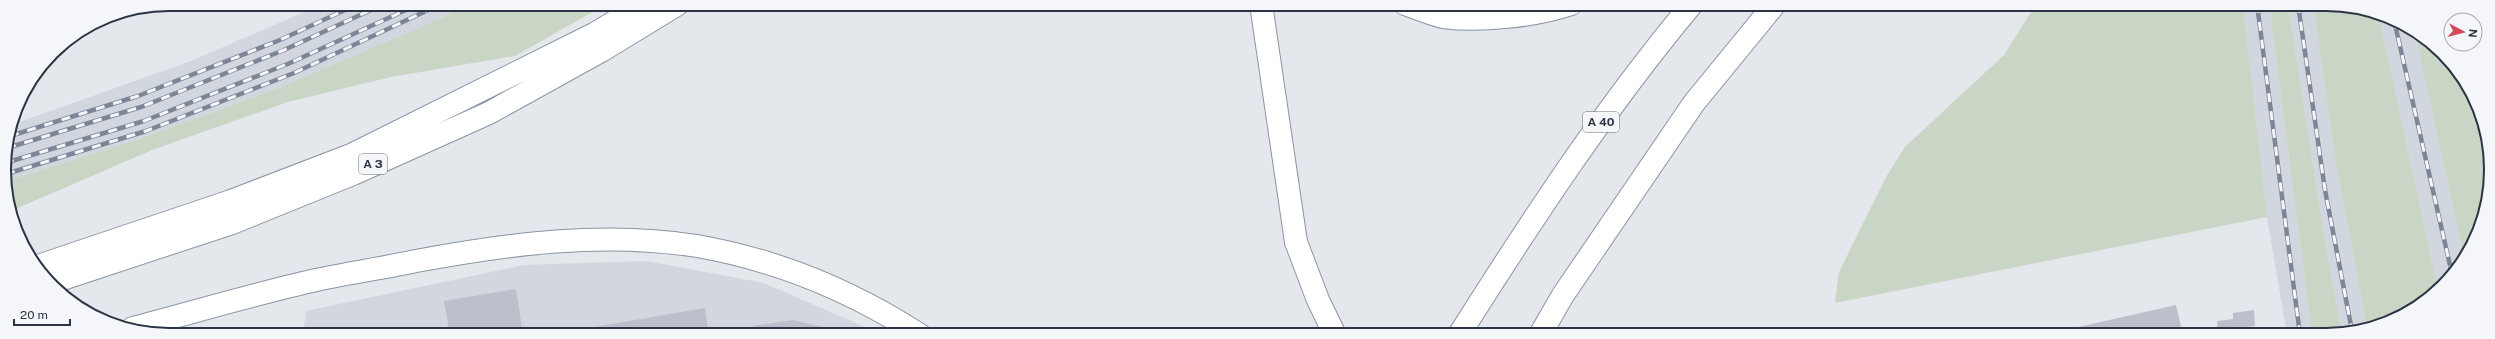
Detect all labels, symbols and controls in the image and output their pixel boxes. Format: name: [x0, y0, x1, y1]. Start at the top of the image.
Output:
north arrow: [2443, 12, 2483, 52]
text: N: [2466, 28, 2479, 38]
road number: A 40: [1583, 112, 1619, 132]
road number: A 3: [359, 154, 387, 174]
scale bar: [14, 301, 70, 327]
text: 20 m: [20, 308, 48, 322]

